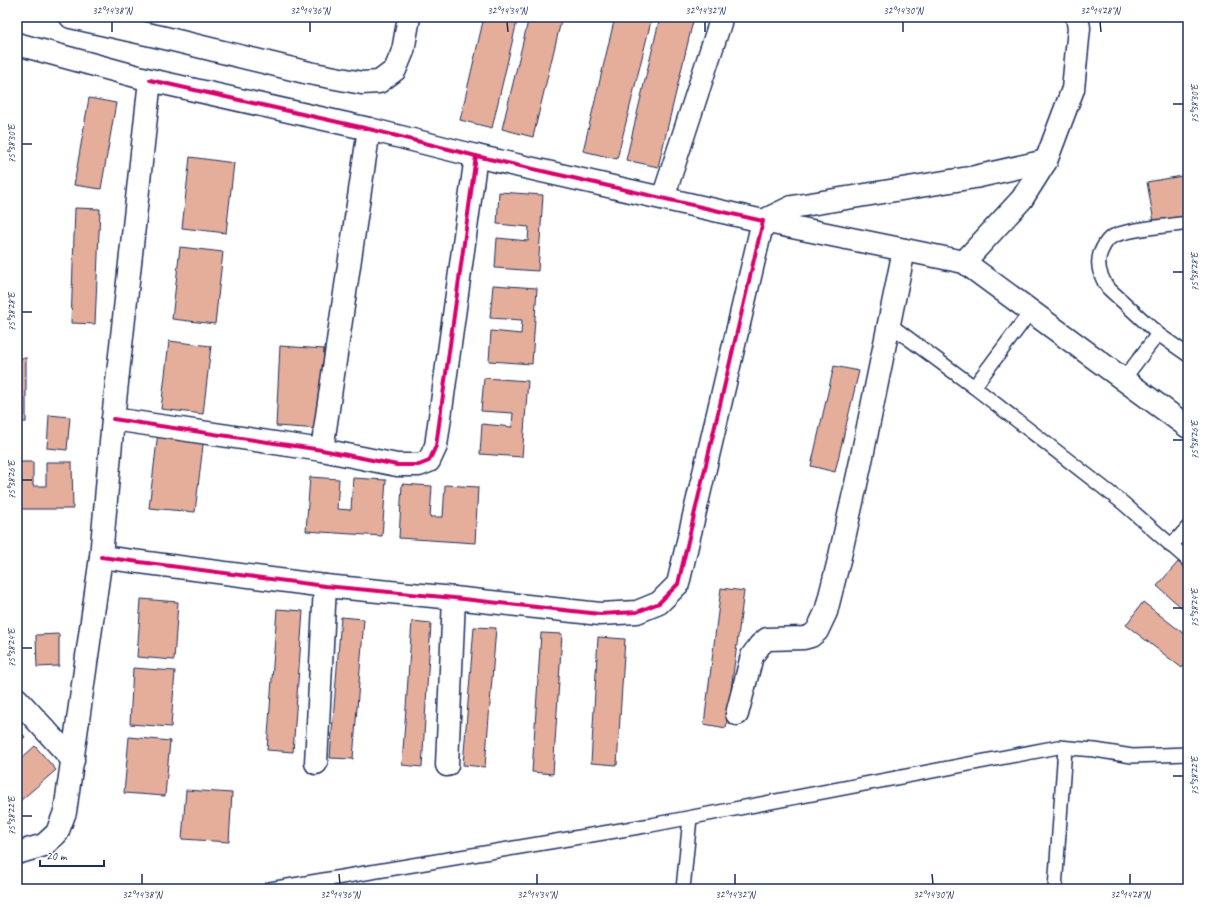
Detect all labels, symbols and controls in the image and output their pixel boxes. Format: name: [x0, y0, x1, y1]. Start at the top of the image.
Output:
text: 32°14'38"N: [92, 4, 134, 17]
text: 32°14'36"N: [290, 4, 332, 17]
text: 32°14'34"N: [487, 4, 529, 17]
text: 32°14'32"N: [685, 4, 727, 17]
text: 32°14'30"N: [883, 4, 925, 17]
text: 32°14'28"N: [1080, 4, 1122, 17]
text: 75°38'30"E: [1188, 83, 1201, 123]
text: 75°38'30"E: [5, 123, 18, 163]
text: 75°38'28"E: [1188, 251, 1201, 291]
text: 75°38'28"E: [5, 291, 18, 331]
text: 75°38'26"E: [1188, 419, 1201, 459]
text: 75°38'26"E: [5, 459, 18, 499]
text: 75°38'24"E: [1188, 587, 1201, 627]
text: 75°38'24"E: [5, 627, 18, 667]
text: 75°38'22"E: [1188, 755, 1201, 795]
text: 75°38'22"E: [5, 795, 18, 835]
scale bar: [40, 842, 104, 868]
text: 20 m: [46, 848, 68, 864]
text: 32°14'38"N: [122, 888, 164, 901]
text: 32°14'36"N: [320, 888, 362, 901]
text: 32°14'34"N: [517, 888, 559, 901]
text: 32°14'32"N: [715, 888, 757, 901]
text: 32°14'30"N: [913, 888, 955, 901]
text: 32°14'28"N: [1110, 888, 1152, 901]

